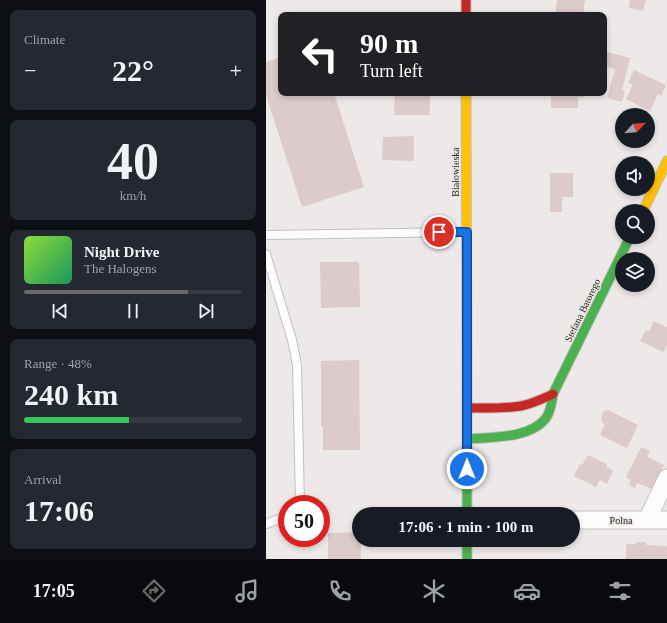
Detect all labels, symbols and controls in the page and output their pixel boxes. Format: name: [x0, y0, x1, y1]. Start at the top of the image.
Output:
icon: left: [294, 28, 346, 80]
text: 90 m: [360, 28, 418, 59]
text: Climate: [24, 32, 65, 47]
text: 22°: [112, 54, 154, 87]
text: −: [24, 58, 36, 83]
text: +: [230, 58, 242, 83]
text: Turn left: [360, 61, 423, 81]
north arrow: [615, 108, 655, 148]
map controls: [615, 108, 655, 292]
text: 40: [107, 133, 159, 190]
street label: Białowieska: [450, 147, 461, 197]
button: sound: [615, 156, 655, 196]
text: km/h: [120, 188, 146, 203]
button: search: [615, 204, 655, 244]
pin: [422, 215, 456, 249]
icon: arrive: [428, 221, 450, 243]
text: Night Drive: [84, 244, 159, 260]
button: layers: [615, 252, 655, 292]
text: The Halogens: [84, 261, 157, 276]
street label: Stefana Batorego: [562, 277, 603, 344]
icon: previous: [49, 300, 71, 322]
icon: pause: [122, 300, 144, 322]
icon: next: [195, 300, 217, 322]
text: Range · 48%: [24, 356, 92, 371]
text: 240 km: [24, 378, 118, 411]
position arrow: [446, 448, 488, 490]
text: Arrival: [24, 472, 62, 487]
text: 17:06: [24, 494, 94, 527]
speed limit sign: 50: [278, 495, 330, 547]
street label: Polna: [610, 515, 633, 526]
text: 17:06 · 1 min · 100 m: [399, 519, 534, 535]
icon: directions: [140, 577, 168, 605]
icon: music: [233, 577, 261, 605]
icon: phone: [326, 577, 354, 605]
icon: climate: [420, 577, 448, 605]
icon: car: [513, 577, 541, 605]
icon: filters: [606, 577, 634, 605]
text: 17:05: [33, 581, 75, 601]

